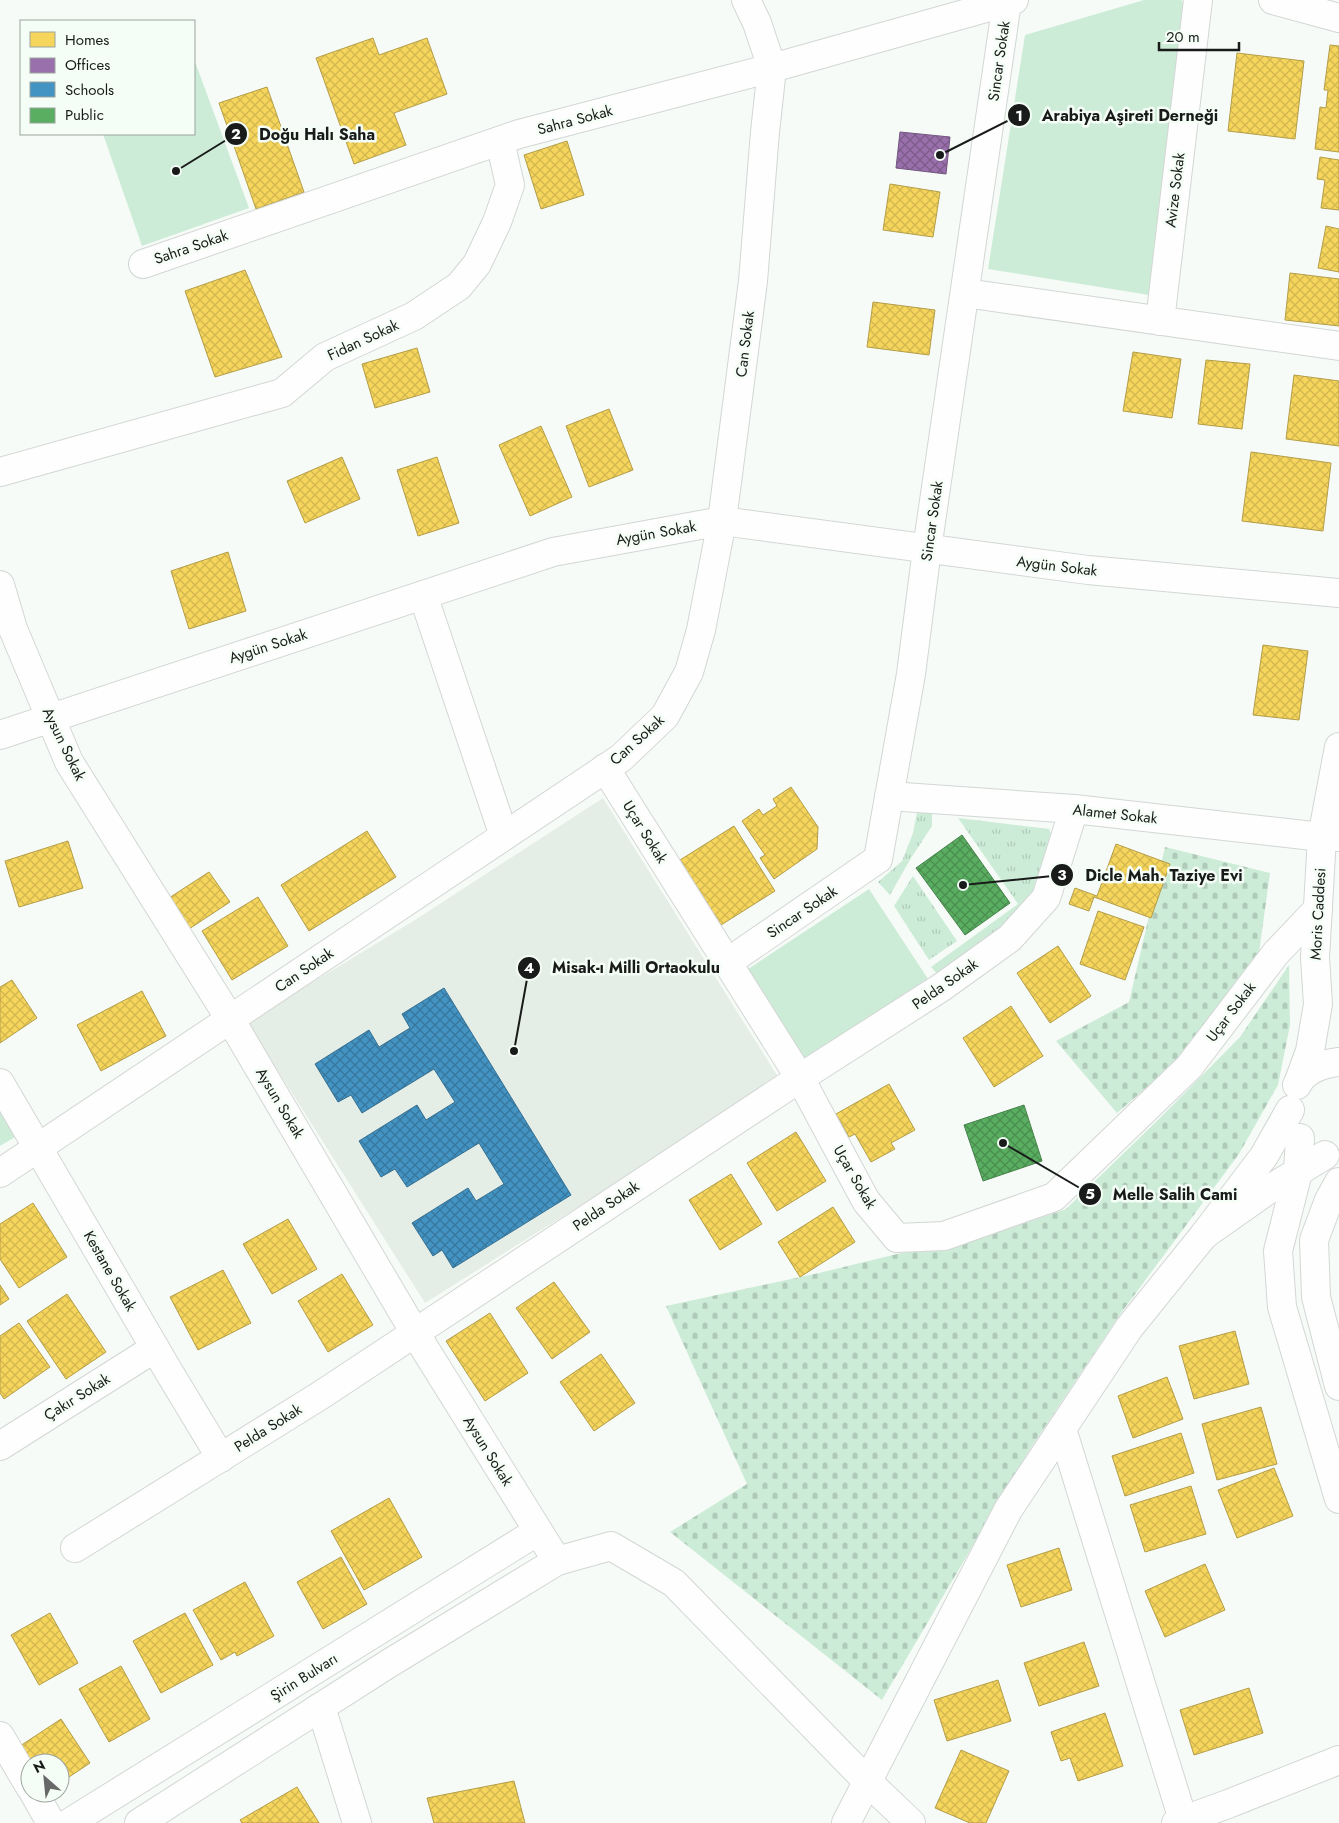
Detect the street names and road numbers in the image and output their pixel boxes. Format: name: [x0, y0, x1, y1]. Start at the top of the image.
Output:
street label: Sincar Sokak: [982, 19, 1016, 103]
street label: Sahra Sokak: [535, 99, 615, 141]
street label: Avize Sokak: [1159, 151, 1191, 229]
street label: Sahra Sokak: [151, 224, 231, 270]
street label: Can Sokak: [730, 309, 760, 378]
street label: Fidan Sokak: [324, 314, 403, 366]
street label: Sincar Sokak: [915, 479, 949, 563]
street label: Aygün Sokak: [614, 515, 698, 551]
street label: Aygün Sokak: [1015, 550, 1099, 582]
street label: Aygün Sokak: [226, 623, 310, 669]
street label: Aysun Sokak: [37, 704, 91, 785]
street label: Can Sokak: [605, 709, 669, 770]
street label: Uçar Sokak: [617, 796, 673, 868]
street label: Alamet Sokak: [1072, 799, 1159, 829]
street label: Moris Caddesi: [1305, 867, 1331, 961]
street label: Sincar Sokak: [762, 880, 842, 944]
street label: Can Sokak: [270, 942, 338, 998]
street label: Pelda Sokak: [908, 953, 983, 1015]
street label: Uçar Sokak: [1201, 977, 1261, 1047]
street label: Aysun Sokak: [250, 1064, 310, 1143]
street label: Uçar Sokak: [828, 1141, 882, 1213]
street label: Pelda Sokak: [568, 1175, 644, 1236]
street label: Kestane Sokak: [78, 1227, 142, 1316]
street label: Çakır Sokak: [40, 1368, 115, 1426]
street label: Pelda Sokak: [230, 1398, 306, 1457]
street label: Aysun Sokak: [458, 1412, 518, 1491]
street label: Şirin Bulvarı: [266, 1648, 342, 1706]

